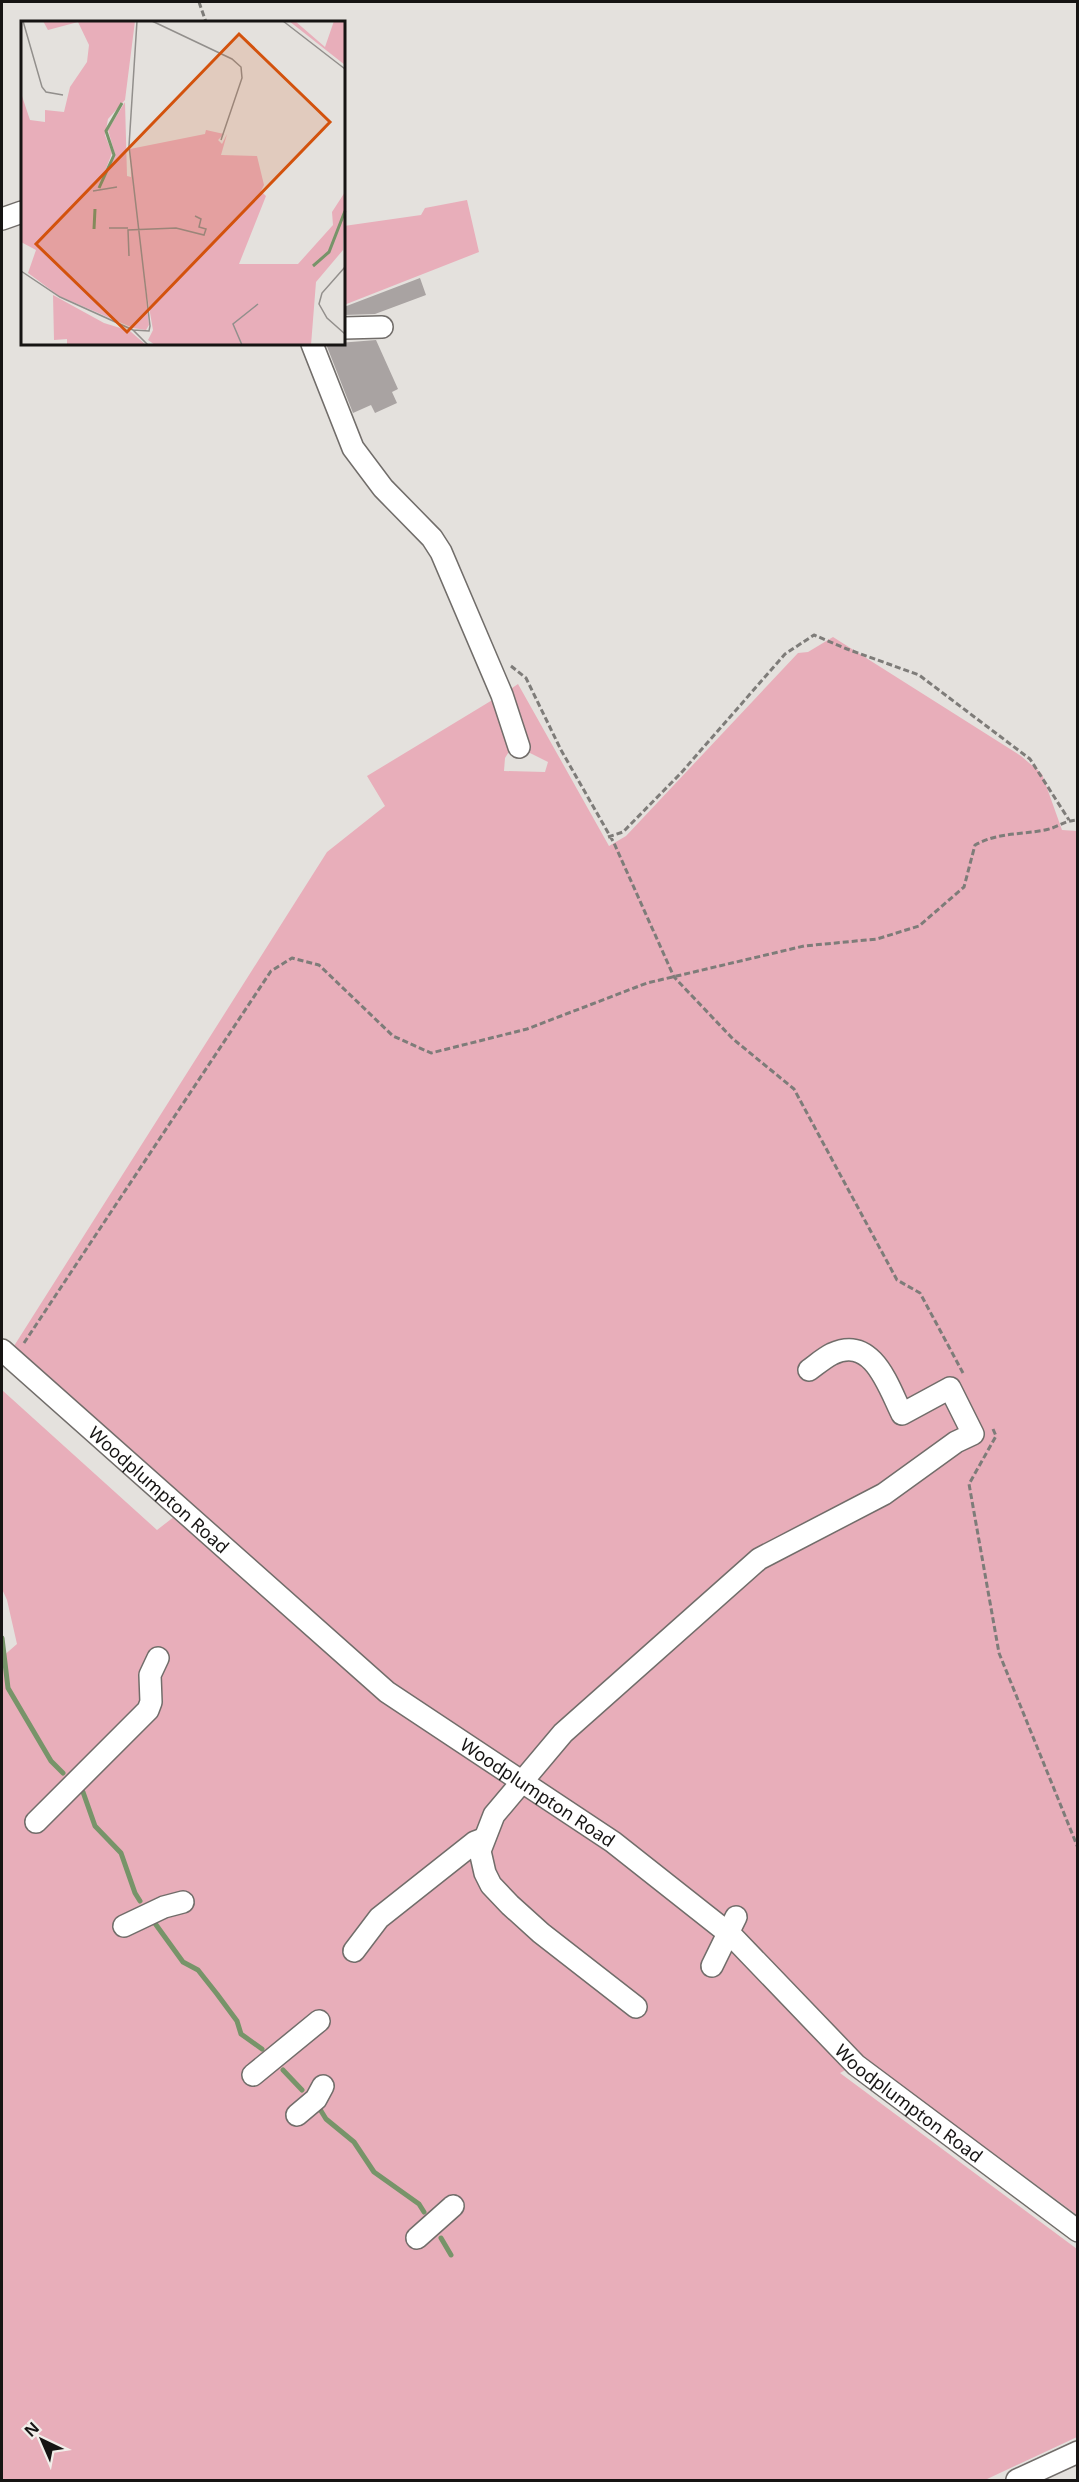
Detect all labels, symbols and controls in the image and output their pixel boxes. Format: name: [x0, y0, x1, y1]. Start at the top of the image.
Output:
inset map: [21, 21, 345, 345]
street label: Woodplumpton Road: [84, 1421, 234, 1558]
street label: Woodplumpton Road: [456, 1732, 620, 1852]
street label: Woodplumpton Road: [830, 2039, 988, 2168]
north arrow: [12, 2410, 72, 2470]
text: N: [19, 2417, 44, 2442]

